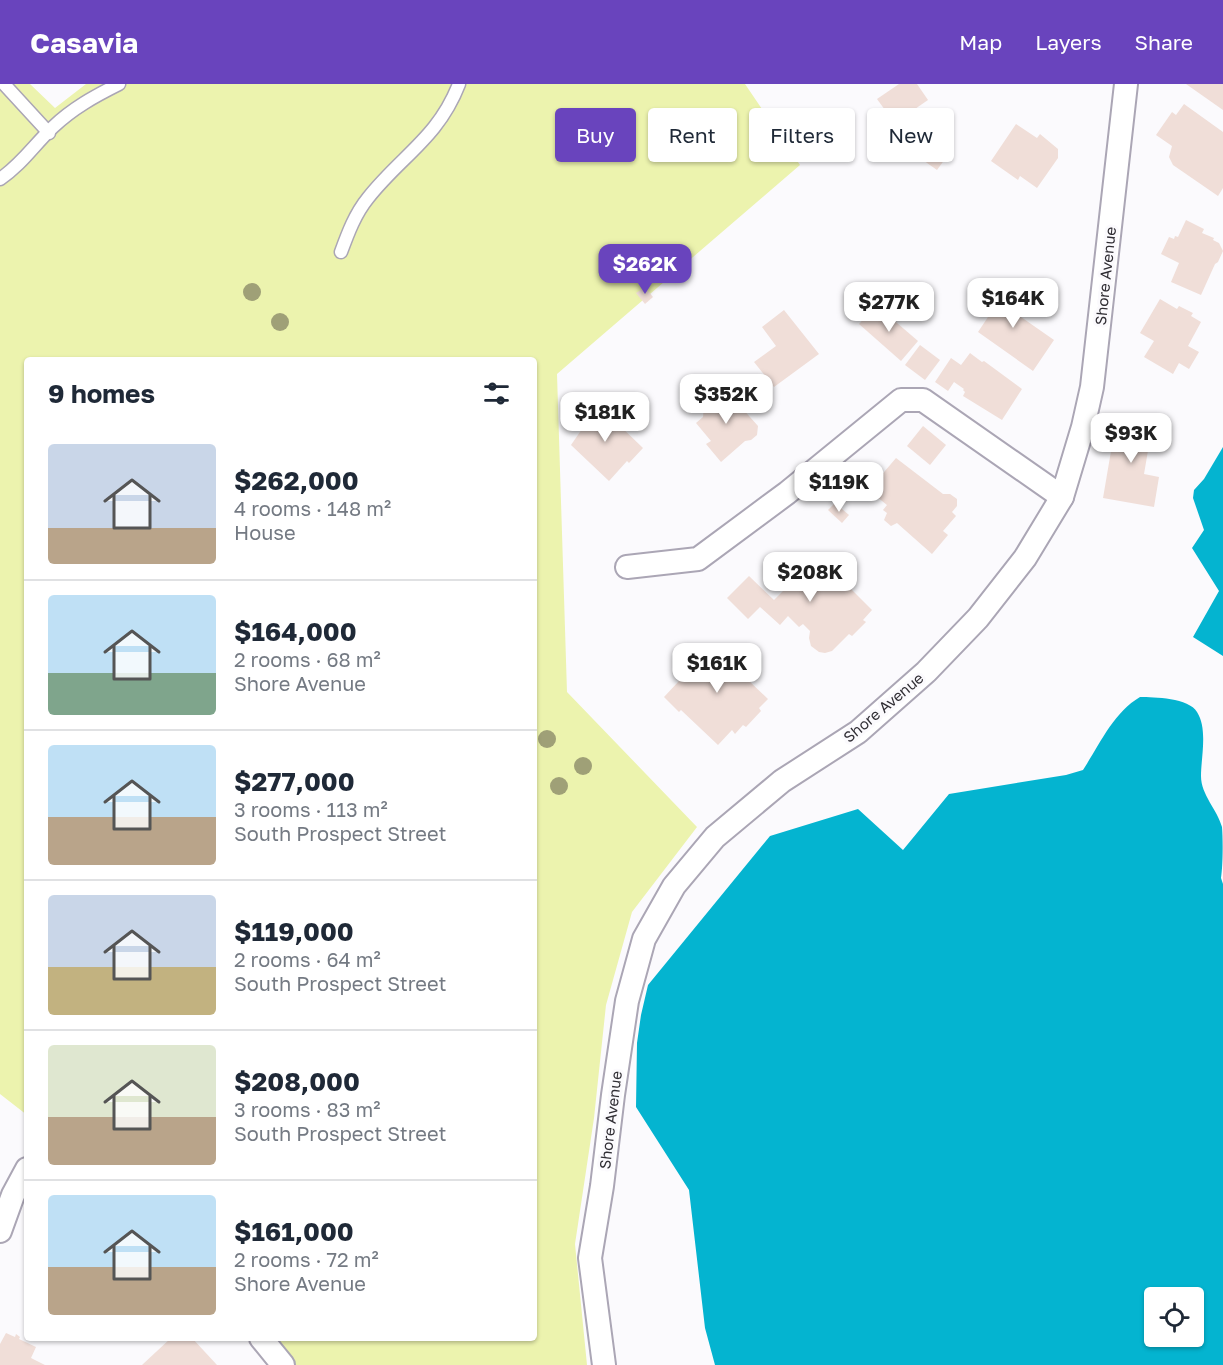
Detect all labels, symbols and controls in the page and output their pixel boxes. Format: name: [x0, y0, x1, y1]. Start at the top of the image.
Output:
text: Casavia: [30, 26, 138, 59]
text: Map: [959, 29, 1002, 55]
text: Layers: [1035, 29, 1102, 55]
text: Share: [1135, 29, 1193, 55]
chip: Buy: [555, 108, 636, 162]
chip: Rent: [648, 108, 737, 162]
chip: Filters: [749, 108, 855, 162]
chip: New: [867, 108, 954, 162]
street label: Shore Avenue: [1091, 226, 1119, 326]
pin: $262K: [603, 244, 687, 295]
text: $262K: [613, 251, 678, 275]
pin: $164K: [971, 278, 1055, 329]
pin: $277K: [847, 282, 931, 333]
text: $164K: [981, 285, 1045, 309]
text: $277K: [858, 289, 920, 313]
pin: $352K: [684, 374, 768, 425]
icon: filters: [480, 377, 513, 410]
text: 9 homes: [48, 378, 155, 409]
text: $352K: [694, 381, 758, 405]
pin: $181K: [563, 392, 647, 443]
text: $181K: [574, 399, 636, 423]
pin: $93K: [1095, 413, 1167, 464]
text: $93K: [1105, 420, 1157, 444]
pin: $119K: [797, 462, 881, 513]
text: $262,000: [234, 465, 359, 496]
icon: home: [96, 468, 168, 540]
text: $119K: [808, 469, 870, 493]
text: 4 rooms · 148 m²: [234, 496, 391, 520]
text: House: [234, 520, 296, 544]
pin: $208K: [768, 552, 852, 603]
text: $208K: [777, 559, 843, 583]
text: $164,000: [234, 616, 357, 647]
icon: home: [96, 619, 168, 691]
pin: $161K: [675, 643, 759, 694]
text: 2 rooms · 68 m²: [234, 647, 381, 671]
text: $161K: [686, 650, 748, 674]
street label: Shore Avenue: [839, 668, 927, 746]
text: Shore Avenue: [234, 671, 366, 695]
text: $277,000: [234, 766, 355, 797]
icon: home: [96, 769, 168, 841]
text: 3 rooms · 113 m²: [234, 797, 388, 821]
text: South Prospect Street: [234, 821, 447, 845]
text: $119,000: [234, 916, 354, 947]
icon: home: [96, 919, 168, 991]
text: 2 rooms · 64 m²: [234, 947, 381, 971]
text: South Prospect Street: [234, 971, 447, 995]
text: $208,000: [234, 1066, 360, 1097]
icon: home: [96, 1069, 168, 1141]
street label: Shore Avenue: [595, 1070, 625, 1170]
text: 3 rooms · 83 m²: [234, 1097, 380, 1121]
text: South Prospect Street: [234, 1121, 447, 1145]
text: $161,000: [234, 1216, 354, 1247]
icon: home: [96, 1219, 168, 1291]
text: 2 rooms · 72 m²: [234, 1247, 379, 1271]
text: Shore Avenue: [234, 1271, 366, 1295]
map controls: [1144, 1287, 1204, 1347]
button: locate: [1144, 1287, 1204, 1347]

